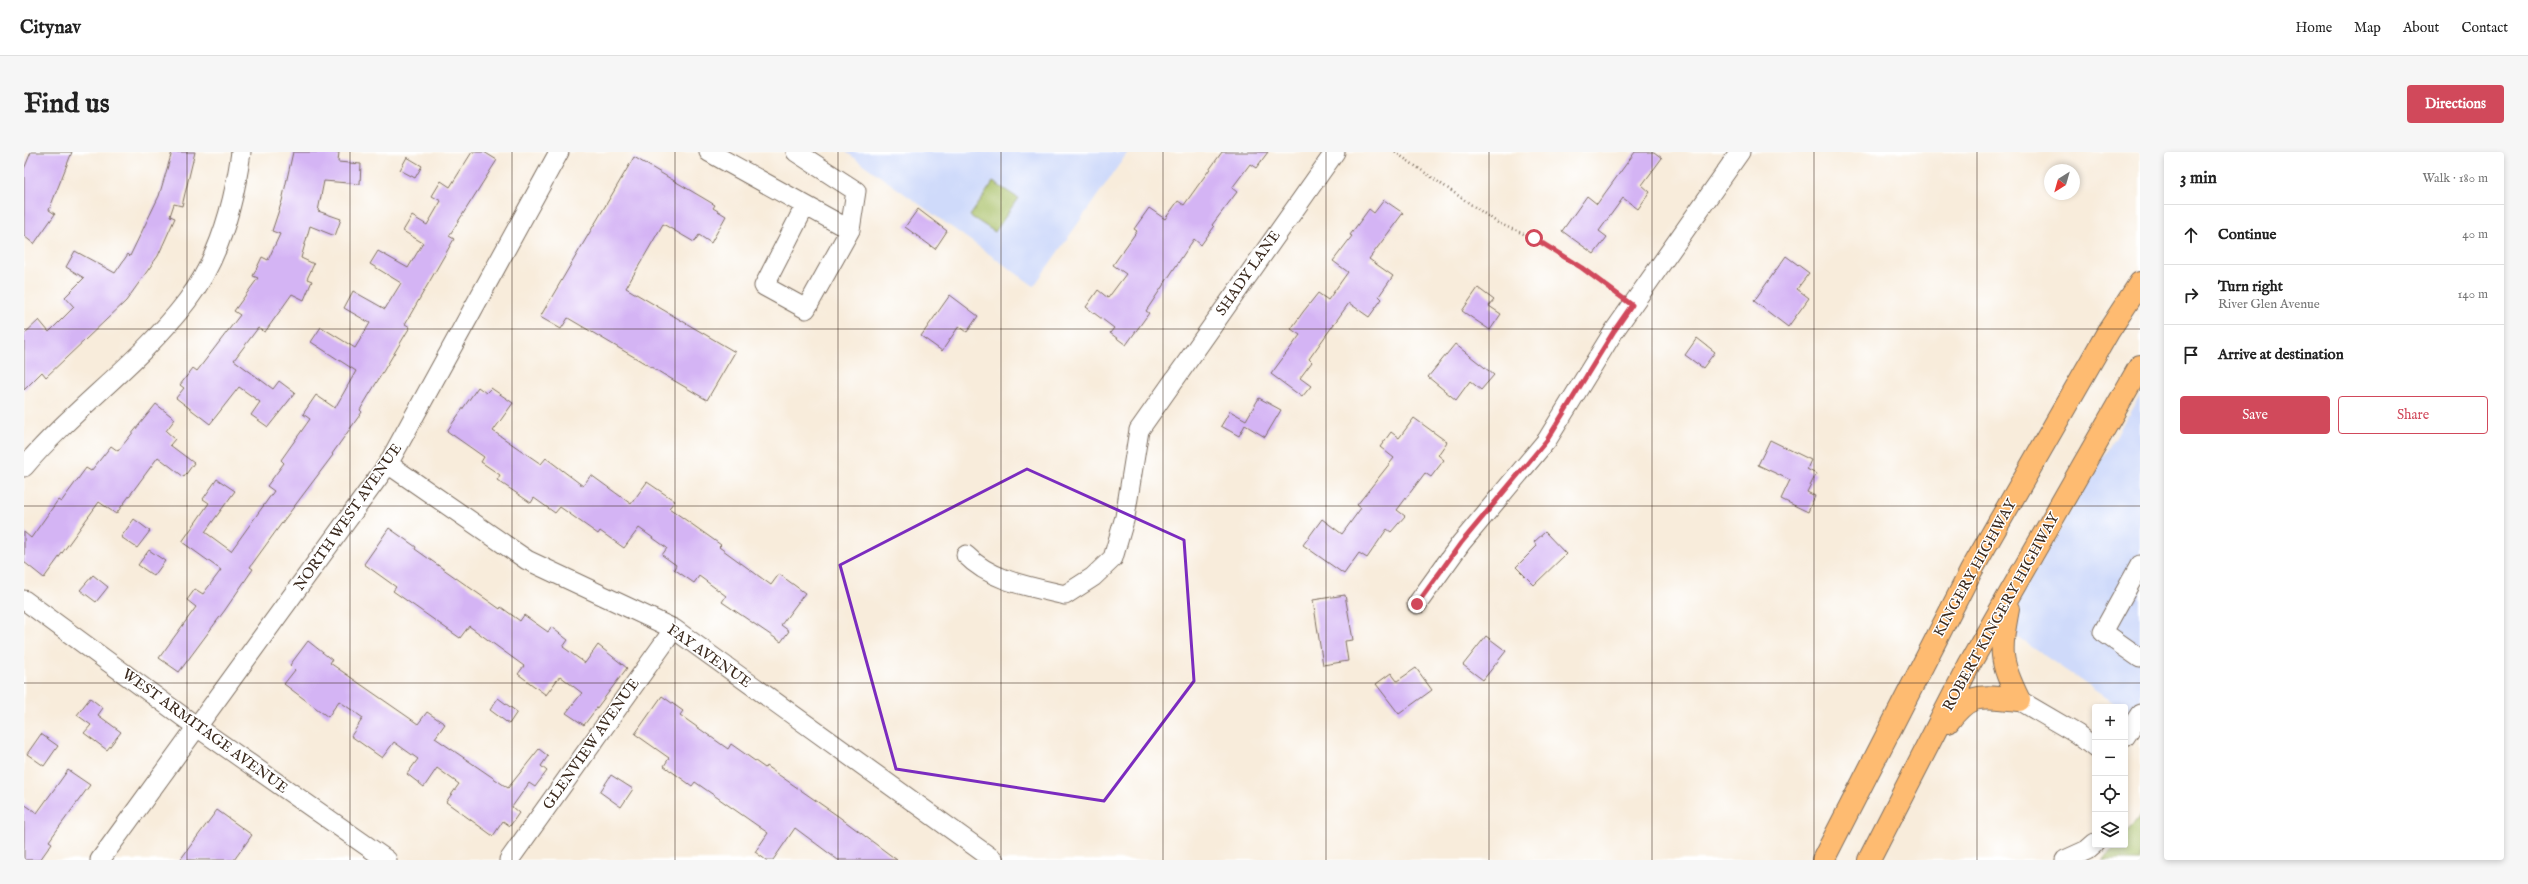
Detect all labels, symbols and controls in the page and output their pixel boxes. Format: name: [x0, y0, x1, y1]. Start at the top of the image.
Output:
text: Citynav: [20, 16, 81, 40]
text: Home: [2296, 19, 2332, 37]
text: Map: [2354, 19, 2381, 37]
text: About: [2403, 19, 2439, 37]
text: Contact: [2461, 19, 2508, 37]
button: Directions: [2407, 85, 2504, 123]
text: Find us: [24, 87, 110, 122]
north arrow: [2044, 164, 2080, 200]
text: 3 min: [2180, 168, 2217, 189]
text: Walk · 180 m: [2423, 170, 2488, 187]
icon: ahead: [2180, 224, 2202, 246]
text: Continue: [2218, 225, 2276, 244]
text: 40 m: [2462, 226, 2488, 243]
street label: SHADY LANE: [1212, 227, 1284, 319]
route start: [1525, 229, 1543, 247]
text: Turn right: [2218, 277, 2283, 296]
icon: right: [2180, 284, 2202, 306]
text: 140 m: [2458, 286, 2488, 303]
text: River Glen Avenue: [2218, 296, 2320, 313]
icon: arrive: [2180, 344, 2202, 366]
text: Arrive at destination: [2218, 345, 2344, 364]
button: Save: [2180, 396, 2330, 434]
button: Share: [2338, 396, 2488, 434]
street label: NORTH WEST AVENUE: [290, 440, 406, 594]
street label: KINGERY HIGHWAY: [1929, 495, 2021, 640]
street label: ROBERT KINGERY HIGHWAY: [1938, 509, 2064, 714]
route end: [1408, 595, 1426, 613]
street label: FAY AVENUE: [663, 620, 755, 692]
street label: WEST ARMITAGE AVENUE: [118, 664, 292, 798]
street label: GLENVIEW AVENUE: [539, 675, 643, 813]
map controls: [2092, 704, 2128, 848]
button: +: [2092, 704, 2128, 740]
button: −: [2092, 740, 2128, 776]
button: locate: [2092, 776, 2128, 812]
button: layers: [2092, 812, 2128, 848]

